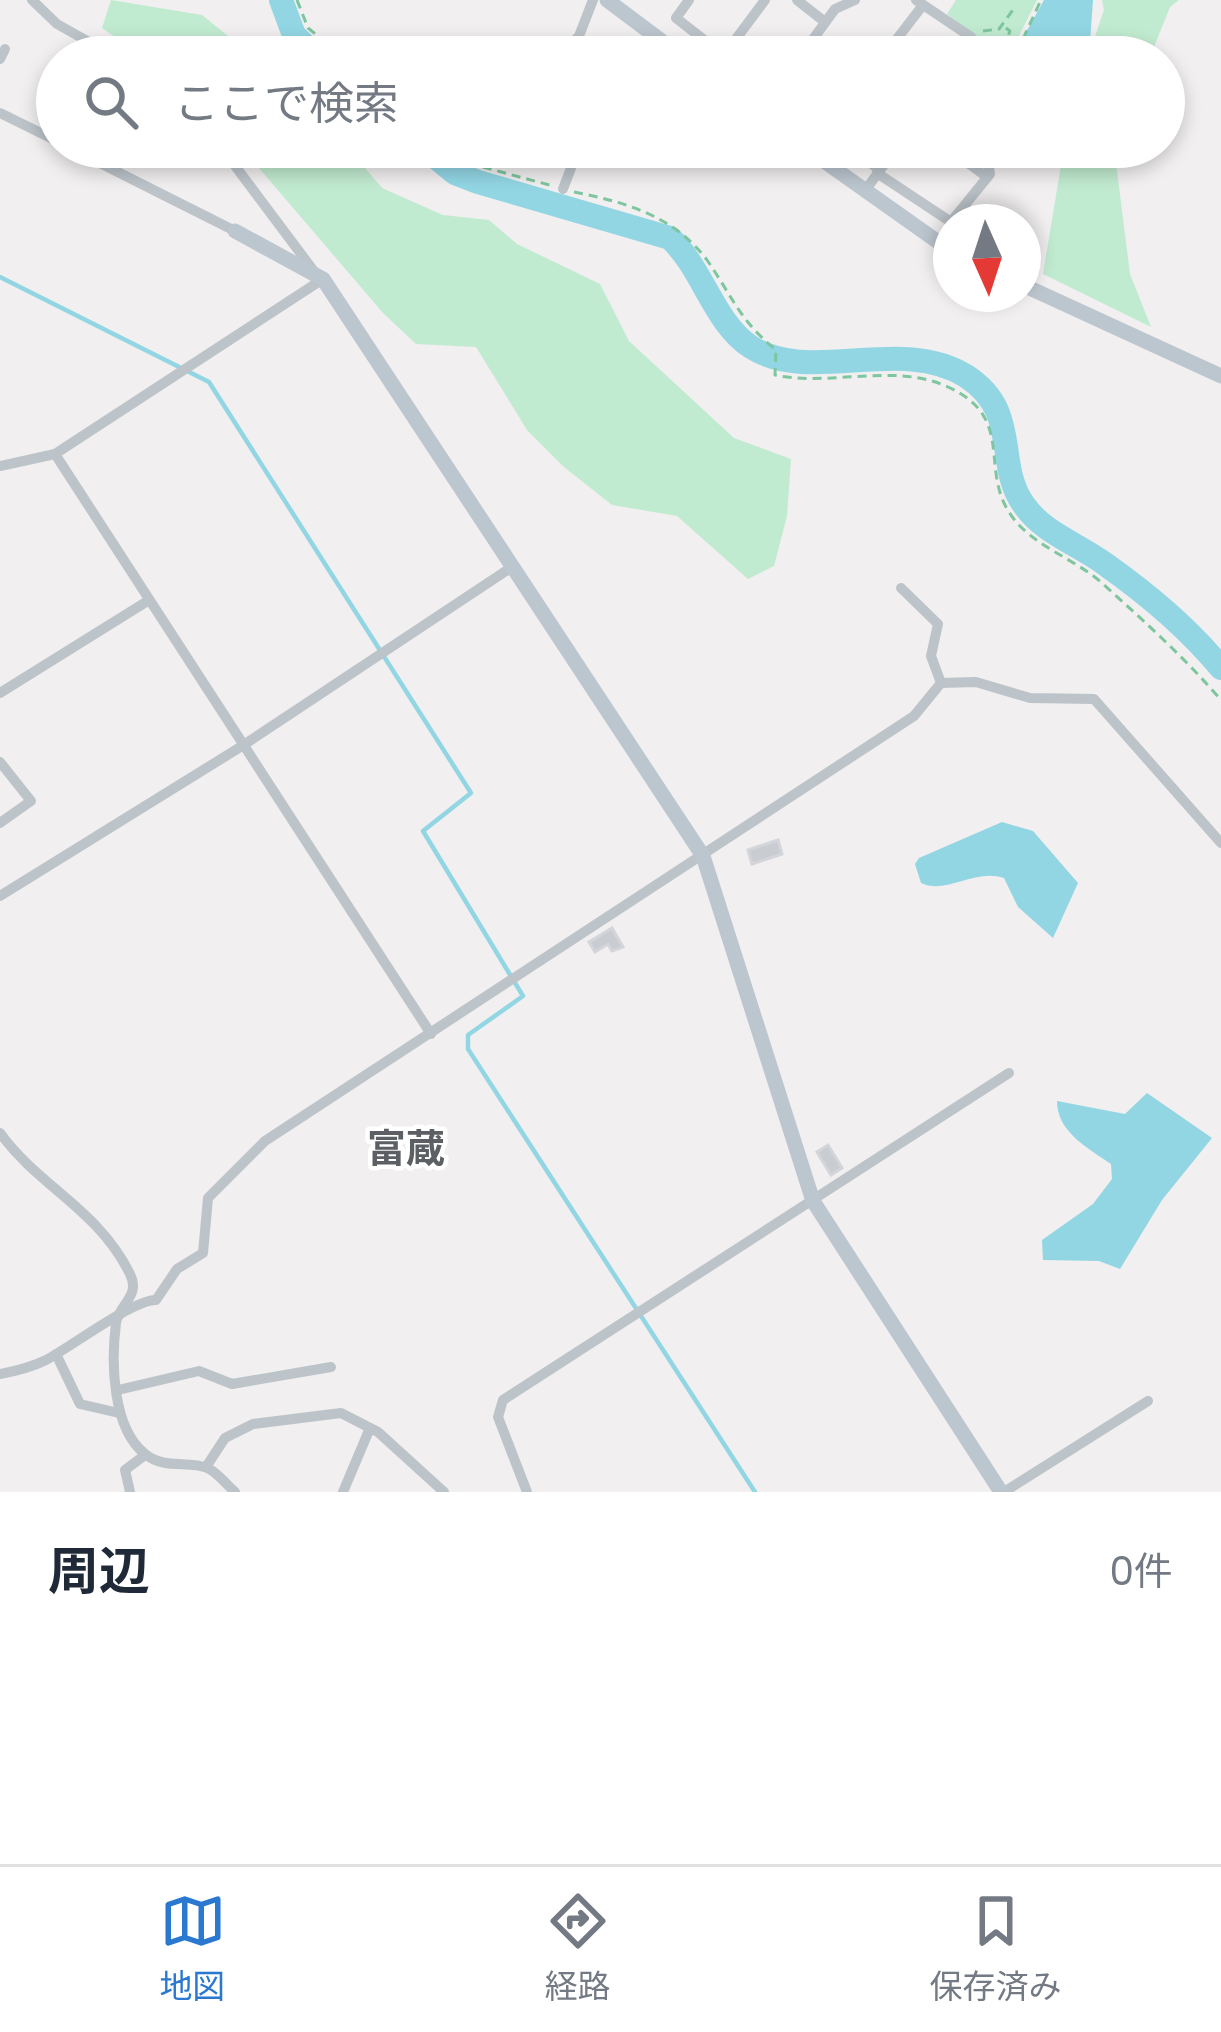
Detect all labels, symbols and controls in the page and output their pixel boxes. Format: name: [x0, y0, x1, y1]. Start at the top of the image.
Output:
search box: [36, 36, 1185, 168]
icon: search: [78, 69, 144, 135]
text: ここで検索: [174, 72, 399, 135]
north arrow: [933, 204, 1041, 312]
district label: 富蔵: [367, 1121, 445, 1176]
text: 周辺: [48, 1535, 150, 1607]
text: 0件: [1110, 1544, 1173, 1599]
tab: 地図: [160, 1888, 226, 2012]
tab: 経路: [545, 1888, 611, 2012]
tab: 保存済み: [930, 1888, 1062, 2012]

